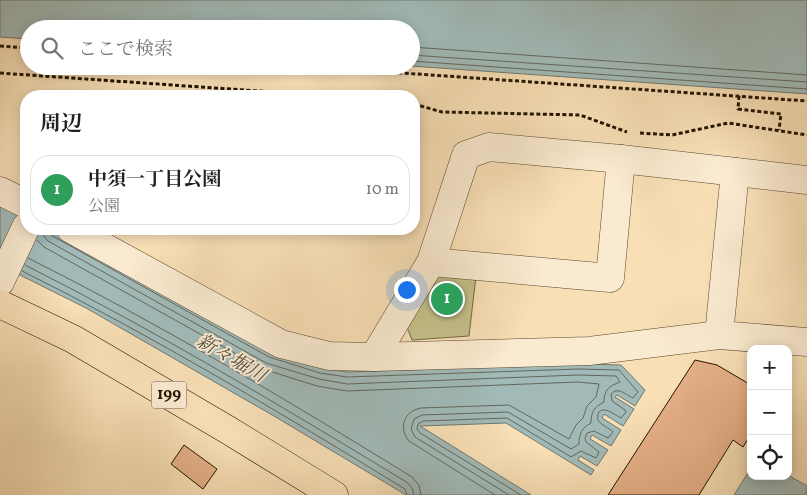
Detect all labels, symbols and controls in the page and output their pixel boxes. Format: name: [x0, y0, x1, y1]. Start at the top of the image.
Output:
search box: [20, 20, 420, 75]
icon: search: [38, 34, 66, 62]
text: ここで検索: [78, 37, 173, 63]
text: 周辺: [40, 110, 82, 139]
text: 中須一丁目公園: [88, 167, 221, 193]
text: 1: [54, 179, 60, 201]
text: 10 m: [366, 179, 399, 201]
text: 公園: [88, 196, 120, 218]
your location: [394, 277, 420, 303]
pin: 1: [431, 280, 463, 318]
water label: 新々堀川: [192, 329, 272, 390]
map controls: [747, 345, 792, 480]
button: +: [747, 345, 792, 390]
road number: 199: [152, 382, 186, 408]
button: −: [747, 390, 792, 435]
button: locate: [747, 435, 792, 480]

